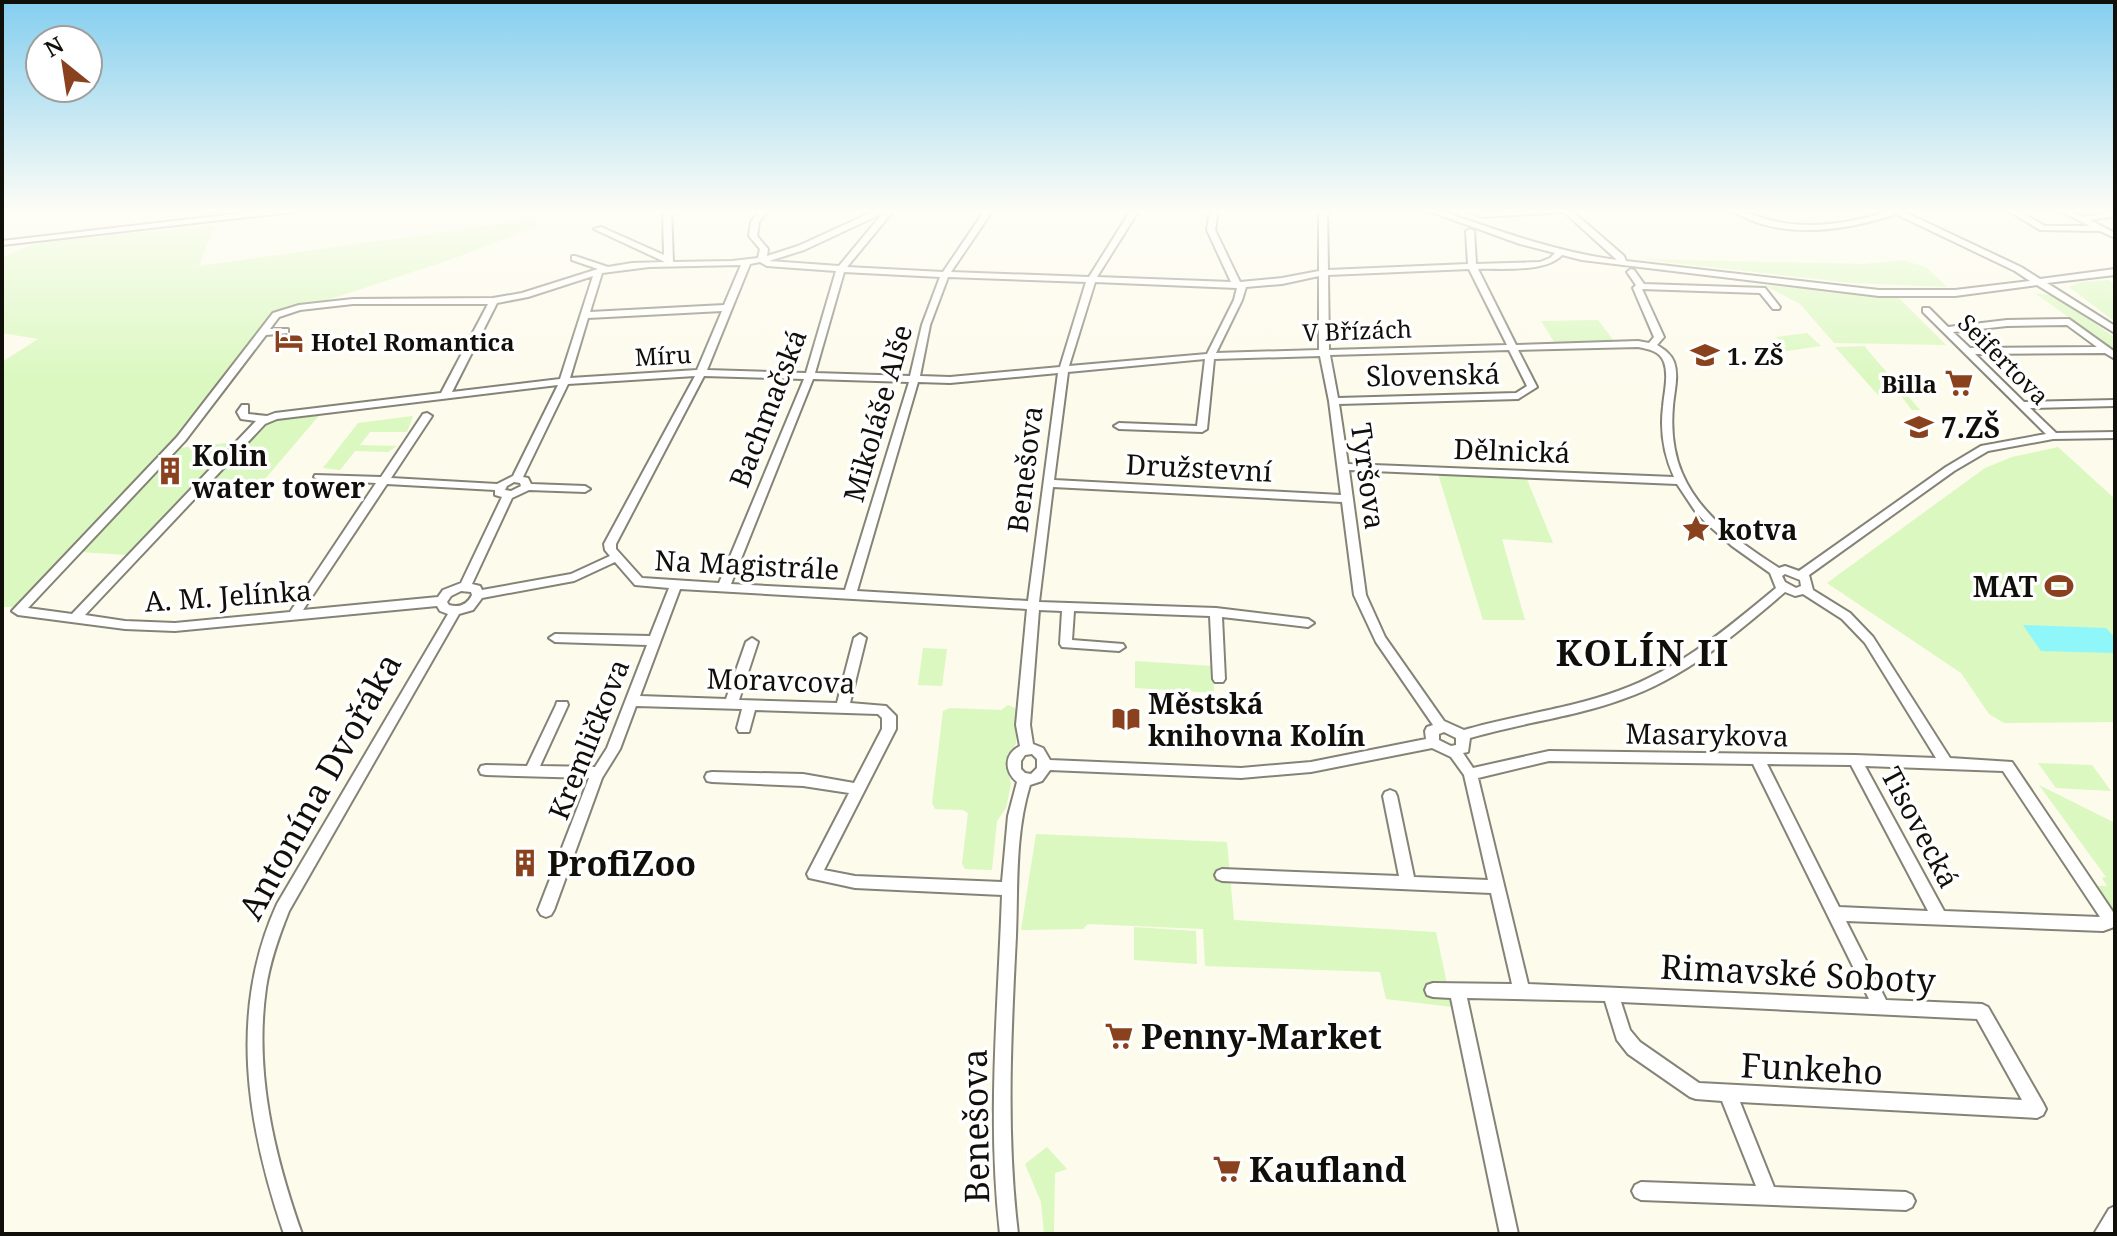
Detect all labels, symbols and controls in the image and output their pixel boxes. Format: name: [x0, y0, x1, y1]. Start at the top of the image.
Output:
north arrow: [24, 24, 104, 104]
text: N: [38, 28, 69, 63]
street label: Seifertova: [1951, 306, 2057, 412]
street label: V Břízách: [1301, 312, 1413, 348]
street label: Mikoláše Alše: [834, 320, 920, 506]
street label: Bachmačská: [719, 324, 815, 492]
place label: Hotel Romantica: [311, 325, 515, 358]
hotel icon: Hotel Romantica: [274, 326, 304, 356]
street label: Míru: [634, 337, 692, 373]
place label: 1. ZŠ: [1727, 339, 1784, 372]
school or university icon: 1. ZŠ: [1690, 340, 1720, 370]
street label: Slovenská: [1366, 354, 1500, 394]
place label: Billa: [1881, 367, 1937, 400]
supermarket icon: Billa: [1944, 368, 1974, 398]
street label: Benešova: [997, 404, 1051, 534]
place label: 7.ZŠ: [1941, 408, 2000, 446]
school or university icon: 7.ZŠ: [1904, 412, 1934, 442]
street label: Tyršova: [1343, 420, 1395, 532]
street label: Dělnická: [1453, 429, 1571, 471]
place label: Kolin water tower: [191, 436, 366, 506]
street label: Družstevní: [1125, 444, 1273, 490]
building icon: Kolin water tower: [155, 456, 185, 486]
place label: kotva: [1718, 510, 1798, 548]
place icon: kotva: [1681, 514, 1711, 544]
street label: Na Magistrále: [654, 540, 840, 588]
place label: MAT: [1973, 567, 2037, 605]
street label: A. M. Jelínka: [143, 570, 313, 620]
sports icon: MAT: [2044, 571, 2074, 601]
district label: KOLÍN II: [1556, 628, 1730, 677]
street label: Antonína Dvořáka: [227, 645, 411, 927]
street label: Kremličkova: [539, 653, 637, 825]
street label: Moravcova: [706, 658, 856, 702]
place label: Městská knihovna Kolín: [1148, 684, 1366, 754]
library icon: Městská knihovna Kolín: [1111, 704, 1141, 734]
street label: Masarykova: [1625, 714, 1789, 754]
street label: Tisovecká: [1873, 760, 1969, 894]
place label: ProfiZoo: [547, 840, 696, 886]
building icon: ProfiZoo: [510, 848, 540, 878]
street label: Rimavské Soboty: [1659, 943, 1938, 1003]
place label: Penny-Market: [1141, 1013, 1382, 1059]
supermarket icon: Penny-Market: [1104, 1021, 1134, 1051]
street label: Funkeho: [1740, 1041, 1884, 1095]
street label: Benešova: [951, 1048, 999, 1204]
place label: Kaufland: [1249, 1146, 1407, 1192]
supermarket icon: Kaufland: [1212, 1154, 1242, 1184]

